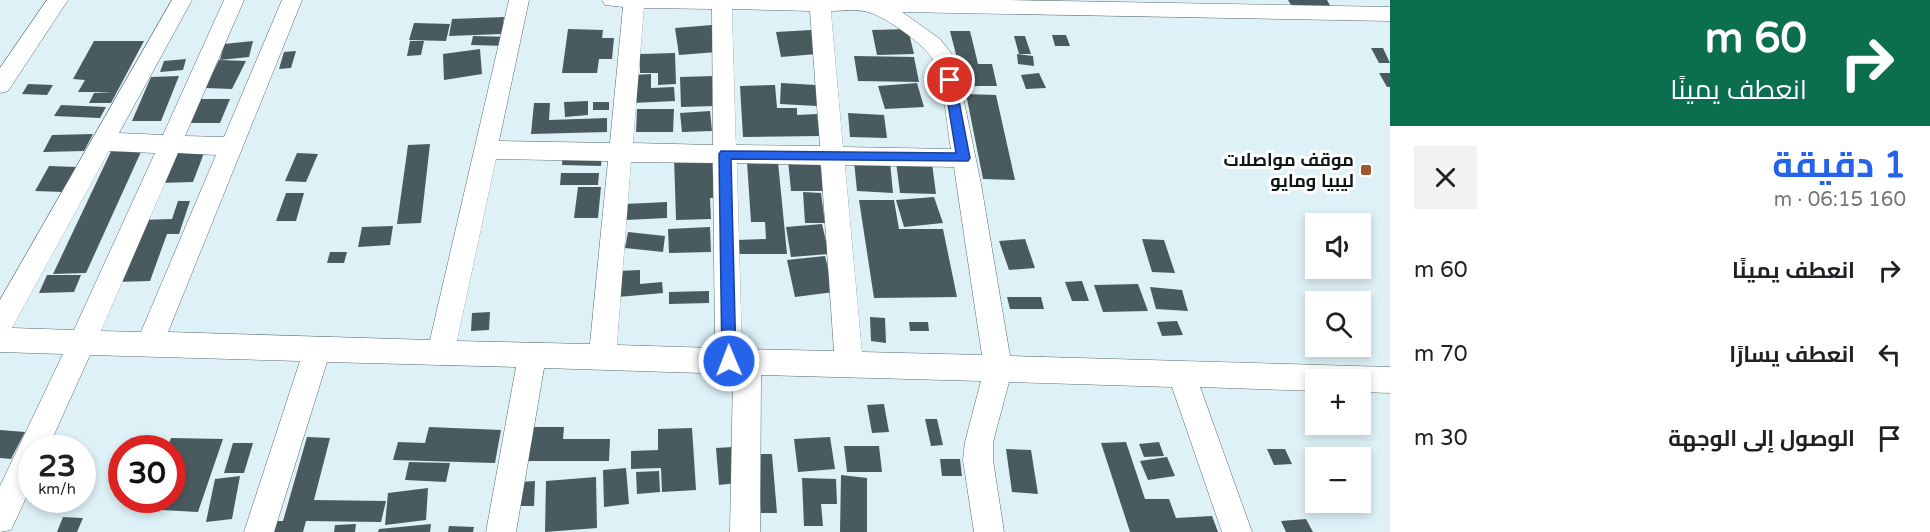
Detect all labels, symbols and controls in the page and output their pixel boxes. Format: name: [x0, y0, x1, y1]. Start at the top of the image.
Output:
text: 60 m: [1705, 13, 1807, 64]
icon: right: [1828, 24, 1906, 102]
pin: [924, 54, 975, 105]
icon: arrive: [933, 63, 966, 96]
text: انعطف يمينًا: [1670, 74, 1807, 107]
text: 1 دقيقة: [1772, 144, 1906, 187]
button: close: [1414, 146, 1477, 209]
place label: موقف مواصلات ليبيا ومايو: [1224, 149, 1354, 192]
marker: موقف مواصلات ليبيا ومايو: [1359, 163, 1373, 177]
text: 160 m · 06:15: [1774, 188, 1906, 212]
map controls: [1305, 213, 1371, 513]
button: sound: [1305, 213, 1371, 279]
icon: right: [1873, 254, 1906, 287]
text: 60 m: [1414, 257, 1468, 283]
text: انعطف يمينًا: [1732, 258, 1855, 284]
button: search: [1305, 291, 1371, 357]
position arrow: [697, 329, 761, 393]
icon: left: [1873, 338, 1906, 371]
text: 70 m: [1414, 341, 1468, 367]
text: انعطف يسارًا: [1729, 342, 1855, 368]
button: +: [1305, 369, 1371, 435]
icon: arrive: [1873, 422, 1906, 455]
text: 30 m: [1414, 425, 1468, 451]
text: الوصول إلى الوجهة: [1668, 426, 1855, 452]
speed limit sign: 30: [108, 435, 186, 513]
button: −: [1305, 447, 1371, 513]
text: 23: [38, 448, 76, 485]
text: km/h: [38, 480, 76, 498]

